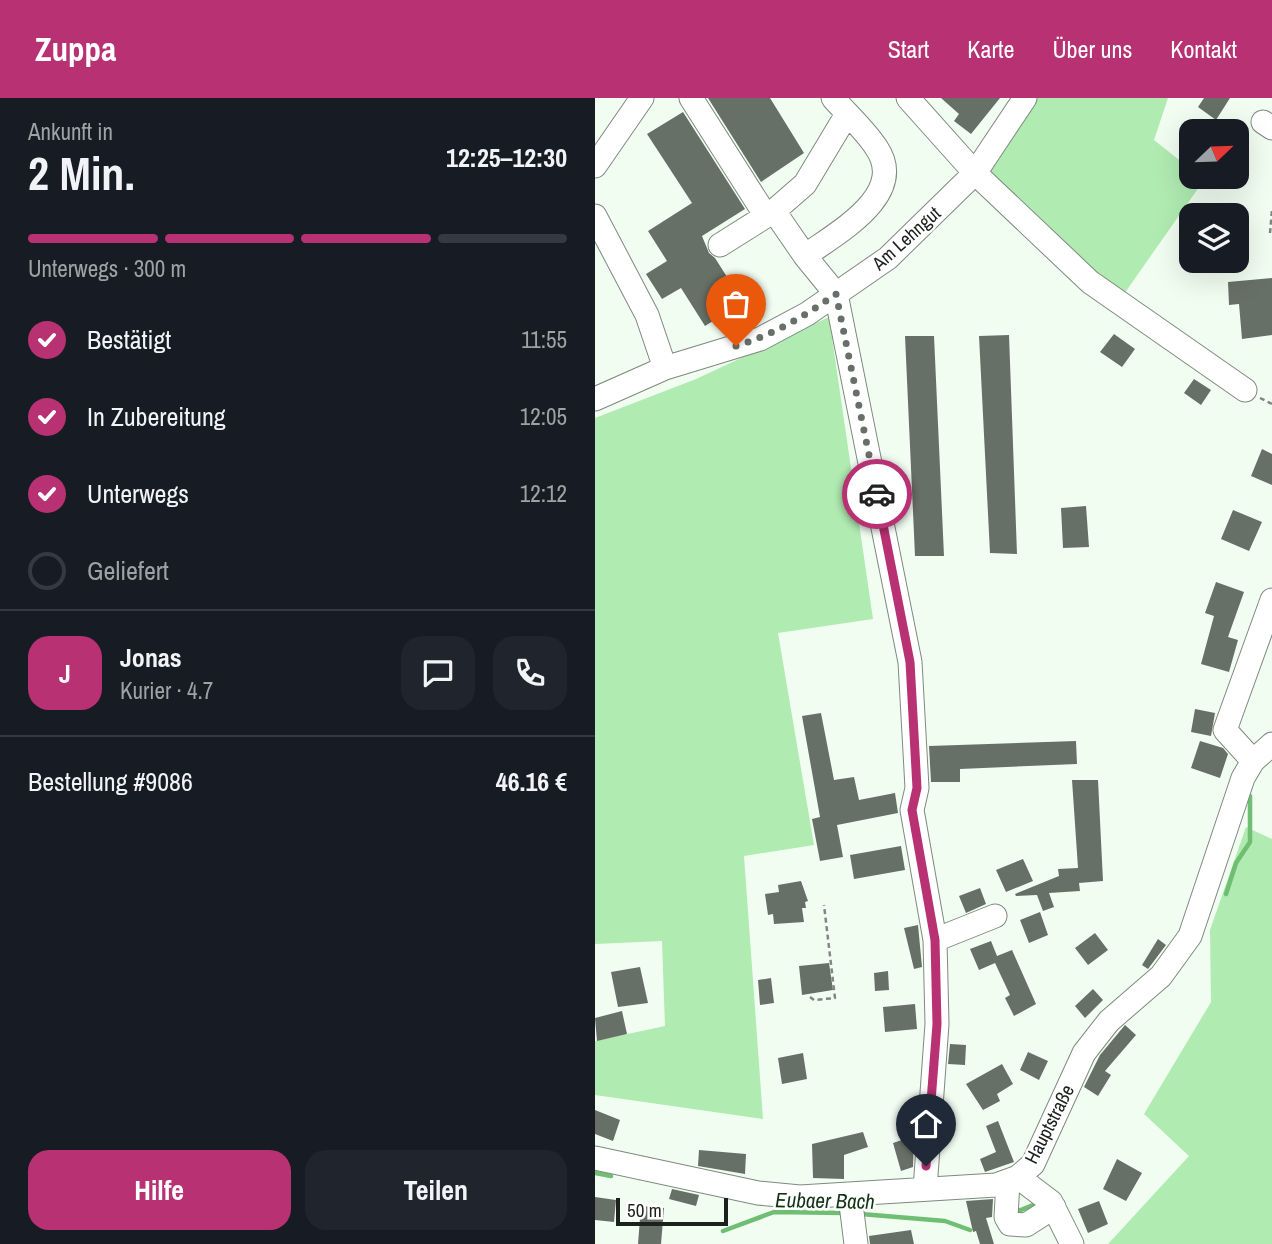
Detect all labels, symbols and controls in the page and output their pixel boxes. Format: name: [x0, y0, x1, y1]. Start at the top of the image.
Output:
text: Zuppa: [35, 27, 116, 71]
text: Start: [888, 33, 929, 65]
text: Karte: [967, 33, 1014, 65]
text: Über uns: [1052, 33, 1132, 65]
text: Kontakt: [1170, 33, 1237, 65]
text: Ankunft in: [28, 116, 113, 147]
north arrow: [1179, 119, 1249, 189]
map controls: [1179, 119, 1249, 273]
text: 12:25–12:30: [446, 140, 567, 175]
text: 2 Min.: [28, 142, 135, 204]
street label: Am Lehngut: [865, 200, 946, 276]
button: layers: [1179, 203, 1249, 273]
text: Unterwegs · 300 m: [28, 253, 186, 284]
pin: [706, 274, 766, 346]
icon: bag: [717, 285, 755, 323]
icon: check: [28, 321, 66, 359]
text: Bestätigt: [87, 322, 171, 357]
text: 11:55: [521, 324, 567, 355]
icon: check: [28, 398, 66, 436]
text: In Zubereitung: [87, 399, 226, 434]
text: 12:05: [520, 401, 567, 432]
courier: [842, 459, 912, 529]
icon: check: [28, 475, 66, 513]
icon: car: [858, 475, 896, 513]
text: Unterwegs: [87, 476, 189, 511]
text: 12:12: [520, 478, 567, 509]
text: Geliefert: [87, 553, 169, 588]
button: chat: [401, 636, 475, 710]
button: phone: [493, 636, 567, 710]
text: Jonas: [120, 640, 182, 675]
text: J: [59, 656, 71, 691]
text: Kurier · 4.7: [120, 675, 213, 706]
text: Bestellung #9086: [28, 764, 193, 799]
text: 46.16 €: [496, 764, 567, 799]
street label: Hauptstraße: [1018, 1080, 1080, 1168]
pin: [896, 1094, 956, 1166]
icon: home: [907, 1105, 945, 1143]
button: Hilfe: [28, 1150, 291, 1230]
button: Teilen: [305, 1150, 567, 1230]
water label: Eubaer Bach: [775, 1185, 875, 1216]
scale bar: [616, 1195, 728, 1227]
text: 50 m: [627, 1197, 662, 1223]

